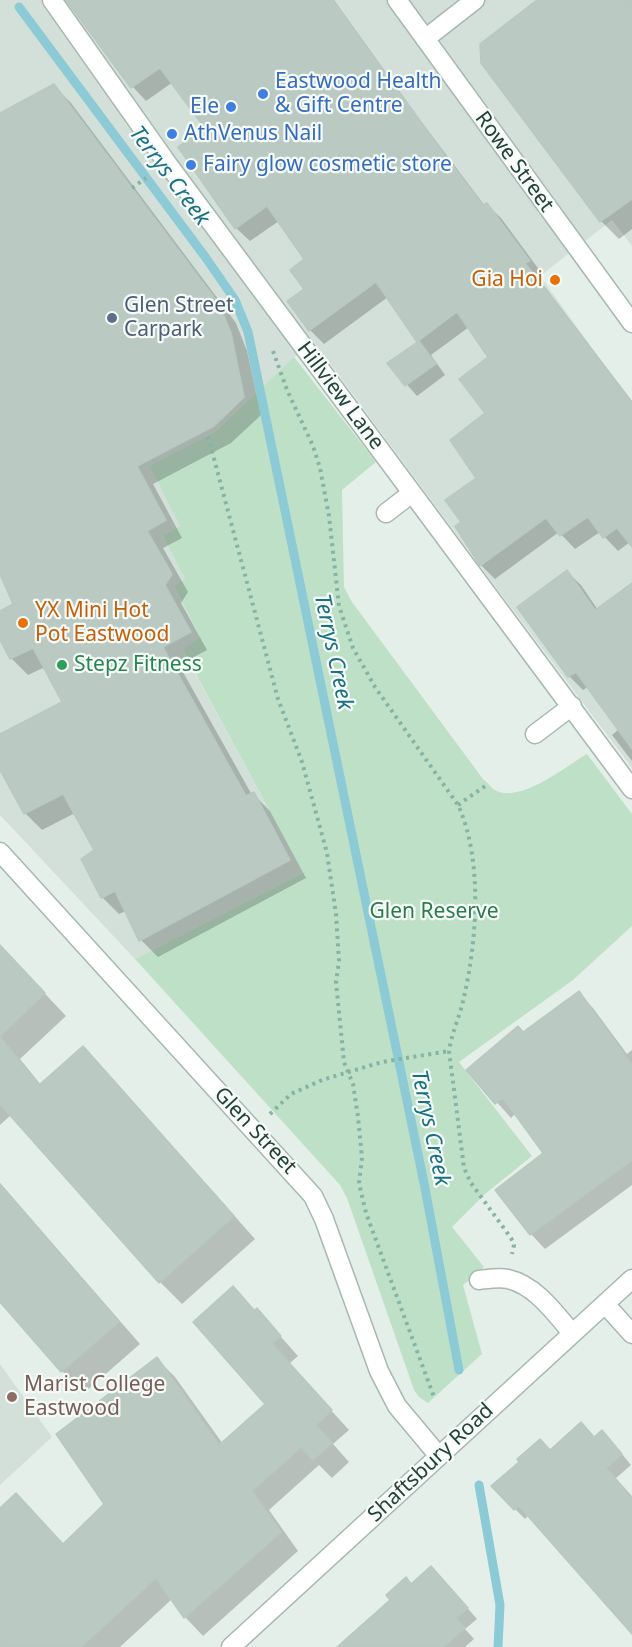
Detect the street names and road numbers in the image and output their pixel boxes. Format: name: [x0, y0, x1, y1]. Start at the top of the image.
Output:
street label: Rowe Street: [469, 107, 559, 217]
street label: Hillview Lane: [291, 337, 389, 455]
street label: Glen Street: [208, 1082, 302, 1180]
street label: Shaftsbury Road: [363, 1398, 499, 1528]

